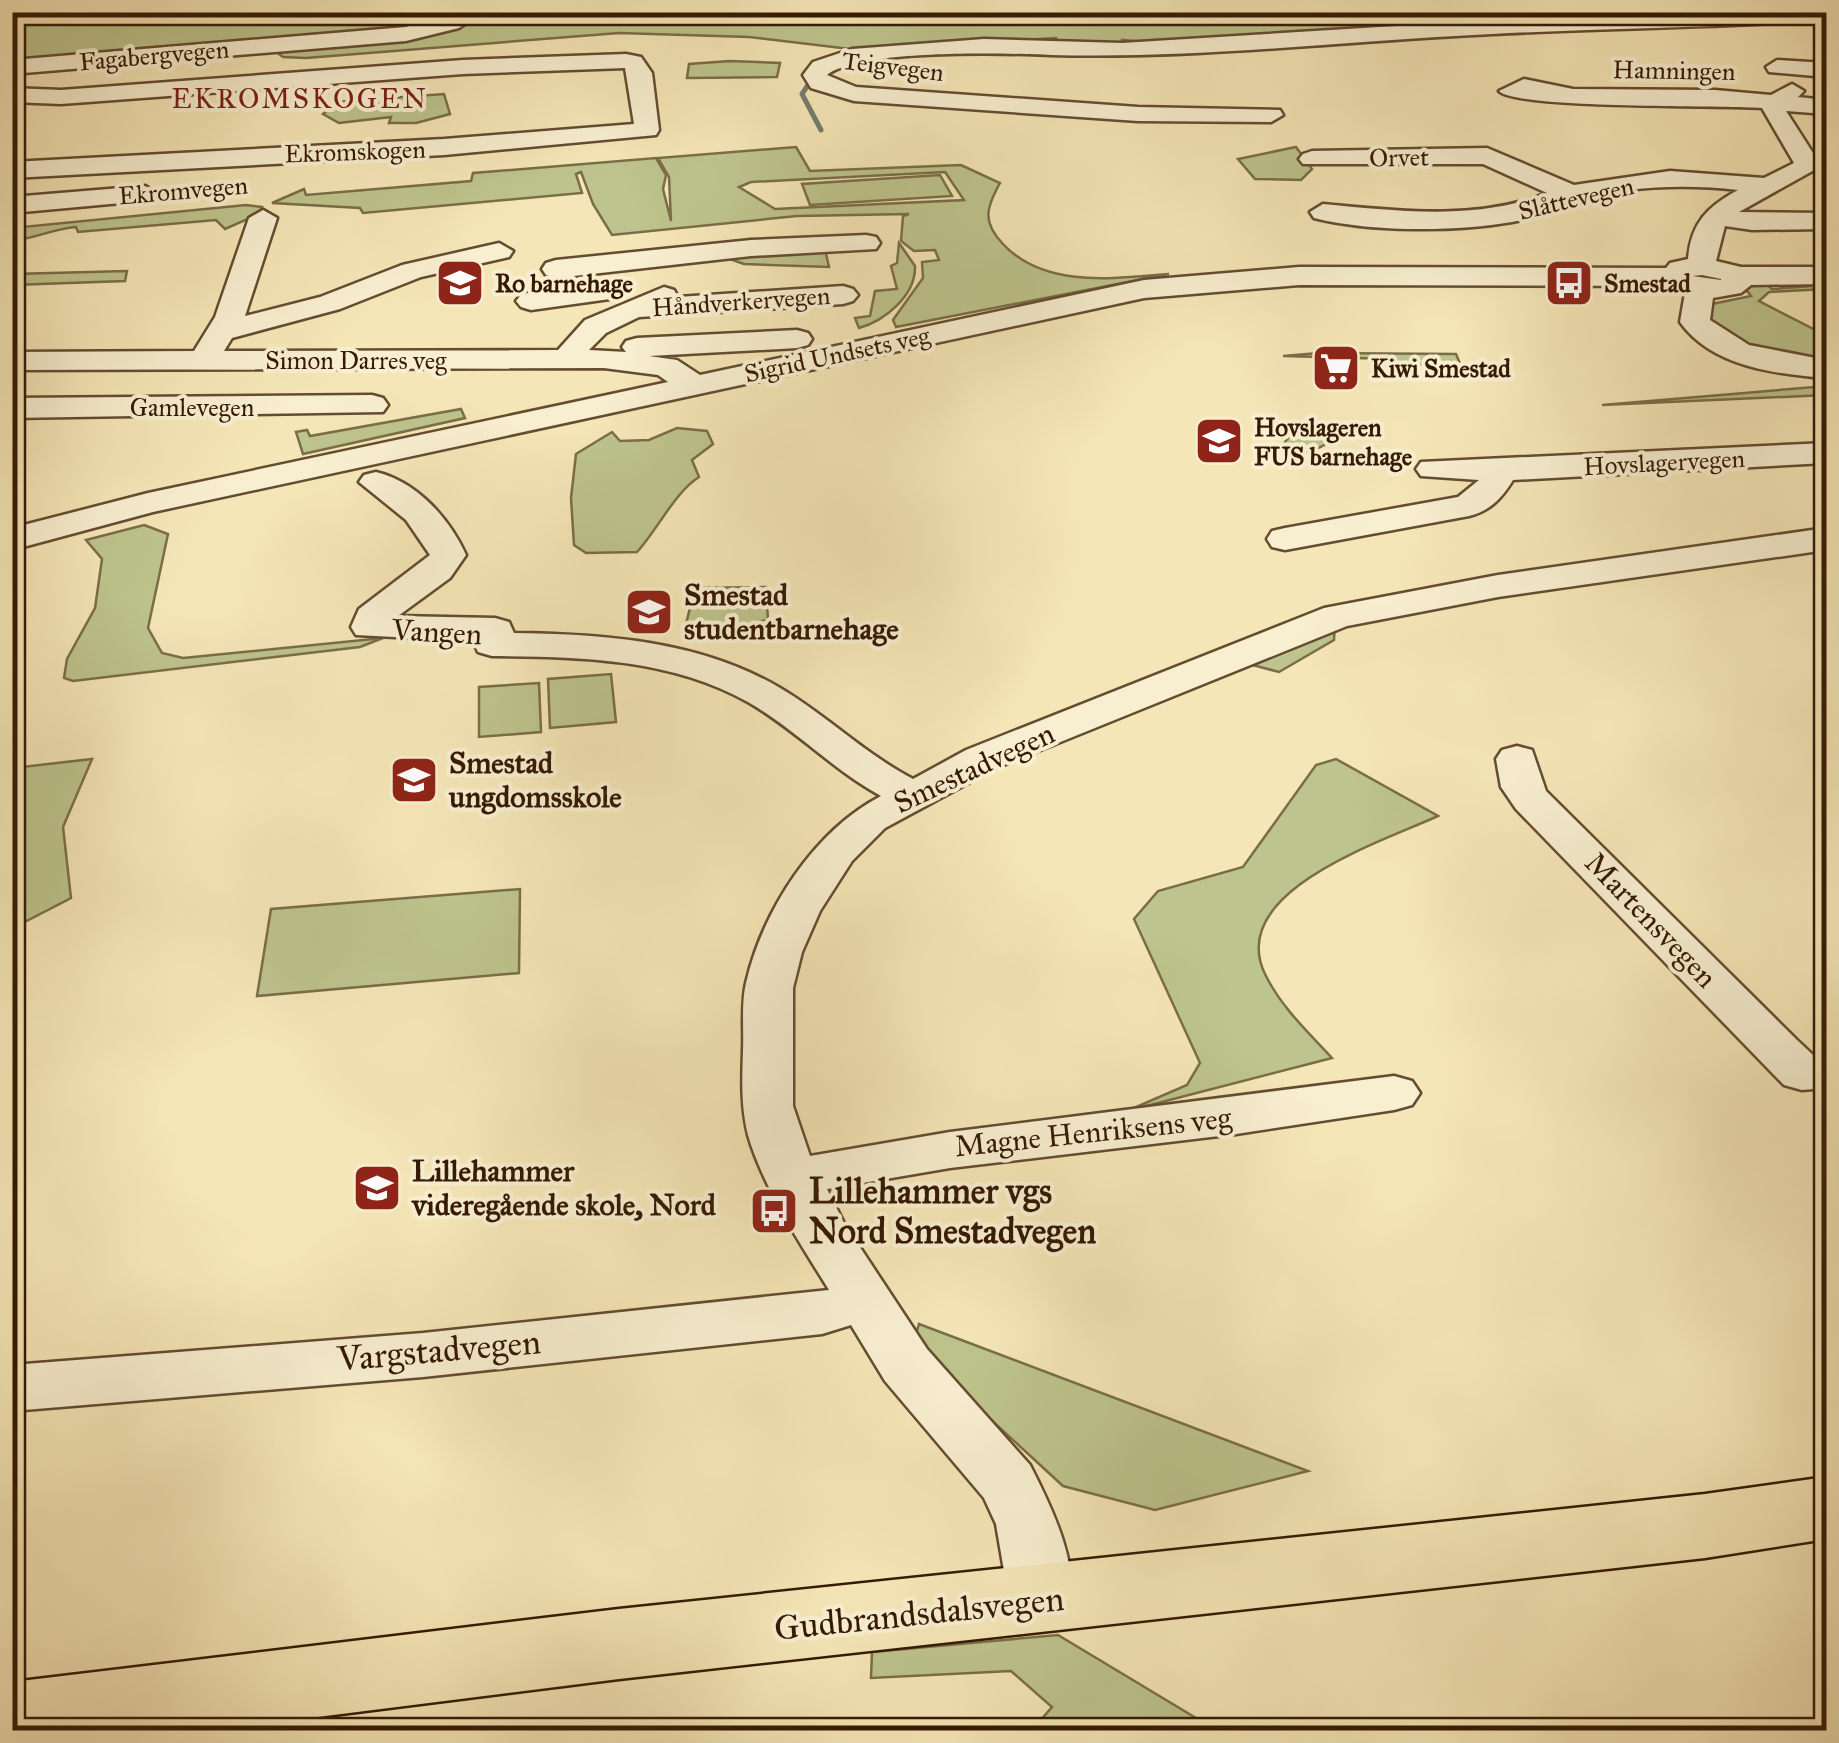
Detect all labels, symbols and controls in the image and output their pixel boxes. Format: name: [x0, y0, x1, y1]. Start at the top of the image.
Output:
street label: Fagabergvegen: [78, 34, 230, 77]
street label: Teigvegen: [840, 45, 946, 88]
street label: Hamningen: [1612, 54, 1736, 87]
district label: EKROMSKOGEN: [171, 81, 429, 116]
street label: Ekromskogen: [284, 134, 426, 169]
street label: Orvet: [1369, 141, 1429, 174]
street label: Ekromvegen: [117, 169, 249, 212]
street label: Slåttevegen: [1515, 170, 1637, 227]
school or university icon: Ro barnehage: [434, 257, 486, 309]
bus stop icon: Smestad: [1543, 257, 1595, 309]
place label: Ro barnehage: [495, 268, 634, 300]
place label: Smestad: [1604, 268, 1691, 299]
street label: Håndverkervegen: [651, 280, 831, 323]
street label: Sigrid Undsets veg: [741, 320, 933, 389]
supermarket icon: Kiwi Smestad: [1310, 342, 1362, 394]
street label: Simon Darres veg: [265, 345, 447, 376]
place label: Kiwi Smestad: [1371, 353, 1511, 384]
street label: Gamlevegen: [130, 392, 254, 423]
place label: Hovslageren FUS barnehage: [1254, 412, 1413, 473]
school or university icon: Hovslageren FUS barnehage: [1193, 415, 1245, 467]
street label: Hovslagervegen: [1582, 443, 1746, 482]
place label: Smestad studentbarnehage: [684, 577, 899, 647]
school or university icon: Smestad studentbarnehage: [623, 586, 675, 638]
street label: Vangen: [390, 612, 483, 652]
street label: Smestadvegen: [888, 715, 1060, 821]
place label: Smestad ungdomsskole: [448, 745, 622, 815]
school or university icon: Smestad ungdomsskole: [388, 754, 440, 806]
street label: Martensvegen: [1577, 845, 1725, 995]
street label: Magne Henriksens veg: [953, 1099, 1234, 1164]
place label: Lillehammer videregående skole, Nord: [411, 1153, 717, 1223]
school or university icon: Lillehammer videregående skole, Nord: [351, 1162, 403, 1214]
place label: Lillehammer vgs Nord Smestadvegen: [809, 1170, 1096, 1253]
bus stop icon: Lillehammer vgs Nord Smestadvegen: [748, 1185, 800, 1237]
street label: Vargstadvegen: [335, 1320, 543, 1381]
street label: Gudbrandsdalsvegen: [772, 1577, 1066, 1650]

